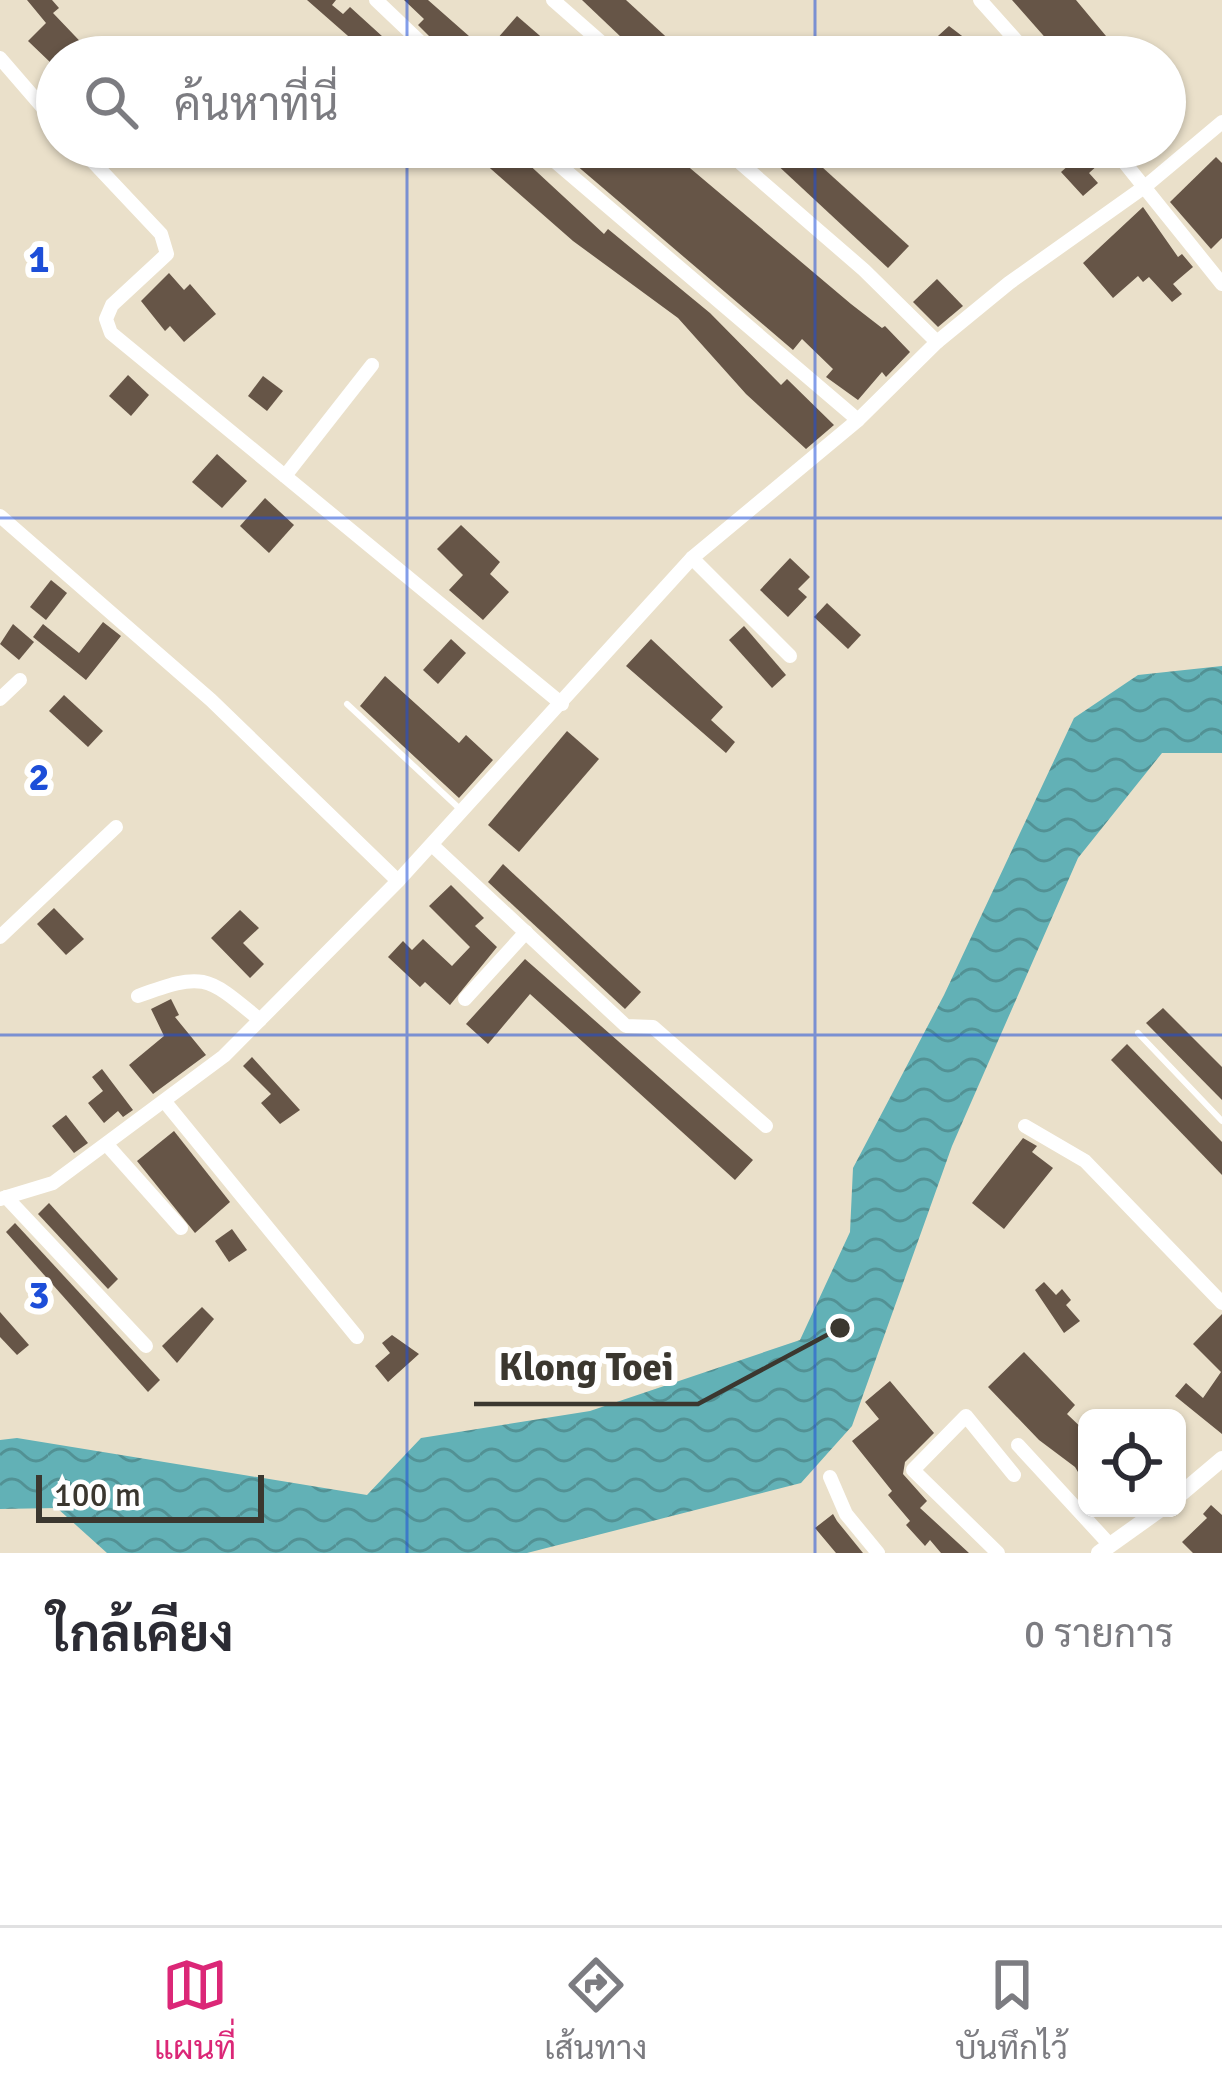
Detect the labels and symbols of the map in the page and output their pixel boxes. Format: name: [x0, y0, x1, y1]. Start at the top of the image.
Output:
text: 1: [28, 235, 50, 283]
text: 2: [28, 753, 50, 801]
text: 3: [28, 1271, 50, 1319]
callout: Klong Toei: [474, 1329, 698, 1404]
text: Klong Toei: [498, 1343, 674, 1391]
scale bar: [36, 1469, 264, 1522]

